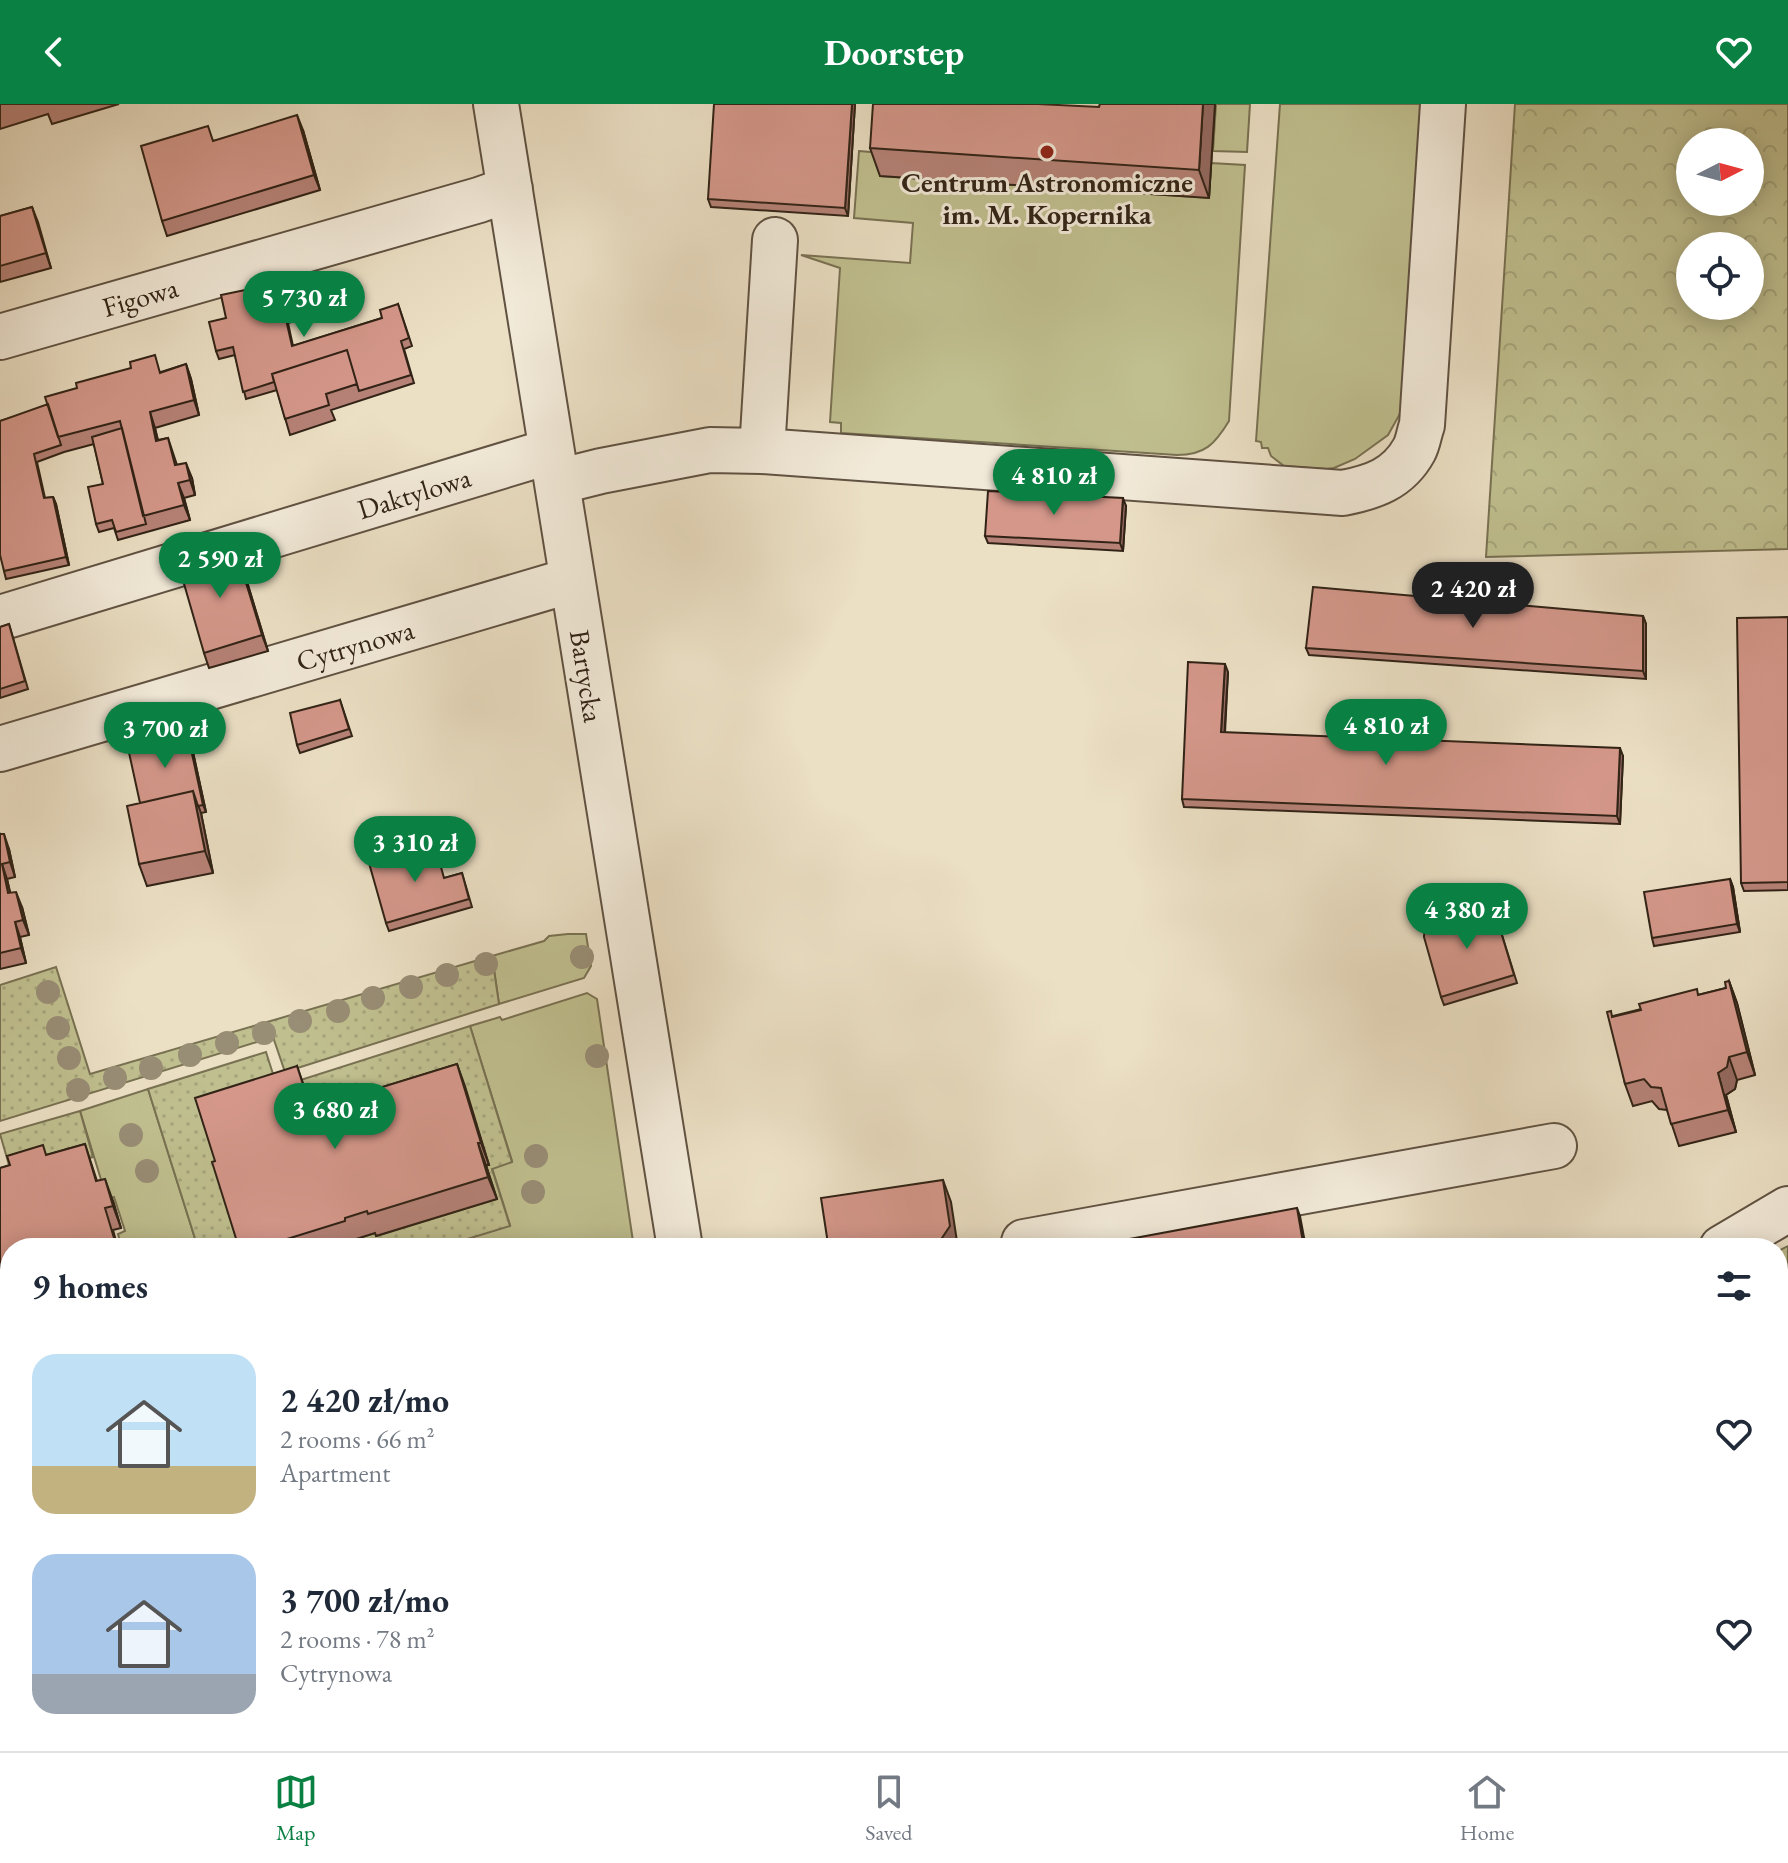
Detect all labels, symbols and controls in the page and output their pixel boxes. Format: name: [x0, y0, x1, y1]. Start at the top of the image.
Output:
text: Doorstep: [824, 29, 964, 76]
icon: back: [32, 30, 76, 74]
icon: heart: [1712, 30, 1756, 74]
north arrow: [1676, 128, 1764, 216]
map controls: [1676, 128, 1764, 320]
marker: Centrum Astronomiczne im. M. Kopernika: [1038, 143, 1056, 161]
place label: Centrum Astronomiczne im. M. Kopernika: [901, 164, 1193, 232]
button: locate: [1676, 232, 1764, 320]
street label: Figowa: [98, 269, 183, 325]
pin: 5 730 zł: [221, 271, 387, 339]
text: 5 730 zł: [261, 280, 347, 314]
pin: 4 810 zł: [971, 449, 1137, 517]
text: 4 810 zł: [1011, 458, 1097, 492]
street label: Daktylowa: [353, 459, 476, 527]
pin: 2 590 zł: [137, 532, 303, 600]
text: 2 590 zł: [177, 541, 263, 575]
pin: 2 420 zł: [1390, 562, 1556, 630]
text: 2 420 zł: [1430, 571, 1516, 605]
street label: Cytrynowa: [292, 611, 419, 679]
street label: Bartycka: [562, 627, 612, 726]
pin: 4 810 zł: [1303, 699, 1469, 767]
pin: 3 700 zł: [82, 702, 248, 770]
text: 4 810 zł: [1343, 708, 1429, 742]
text: 3 700 zł: [122, 711, 208, 745]
pin: 3 310 zł: [332, 816, 498, 884]
text: 3 310 zł: [372, 825, 458, 859]
pin: 4 380 zł: [1384, 883, 1550, 951]
text: 4 380 zł: [1424, 892, 1510, 926]
pin: 3 680 zł: [252, 1083, 418, 1151]
text: 3 680 zł: [292, 1092, 378, 1126]
text: 9 homes: [32, 1264, 148, 1308]
icon: filters: [1712, 1264, 1756, 1308]
text: 2 420 zł/mo: [280, 1378, 449, 1422]
icon: home: [96, 1386, 192, 1482]
icon: heart: [1712, 1412, 1756, 1456]
text: 2 rooms · 66 m²: [280, 1422, 435, 1456]
text: Apartment: [280, 1456, 390, 1490]
text: 3 700 zł/mo: [280, 1578, 449, 1622]
icon: home: [96, 1586, 192, 1682]
icon: heart: [1712, 1612, 1756, 1656]
text: 2 rooms · 78 m²: [280, 1622, 435, 1656]
text: Cytrynowa: [280, 1656, 392, 1690]
tab: Map: [274, 1770, 318, 1847]
tab: Saved: [865, 1770, 912, 1847]
tab: Home: [1460, 1770, 1514, 1847]

